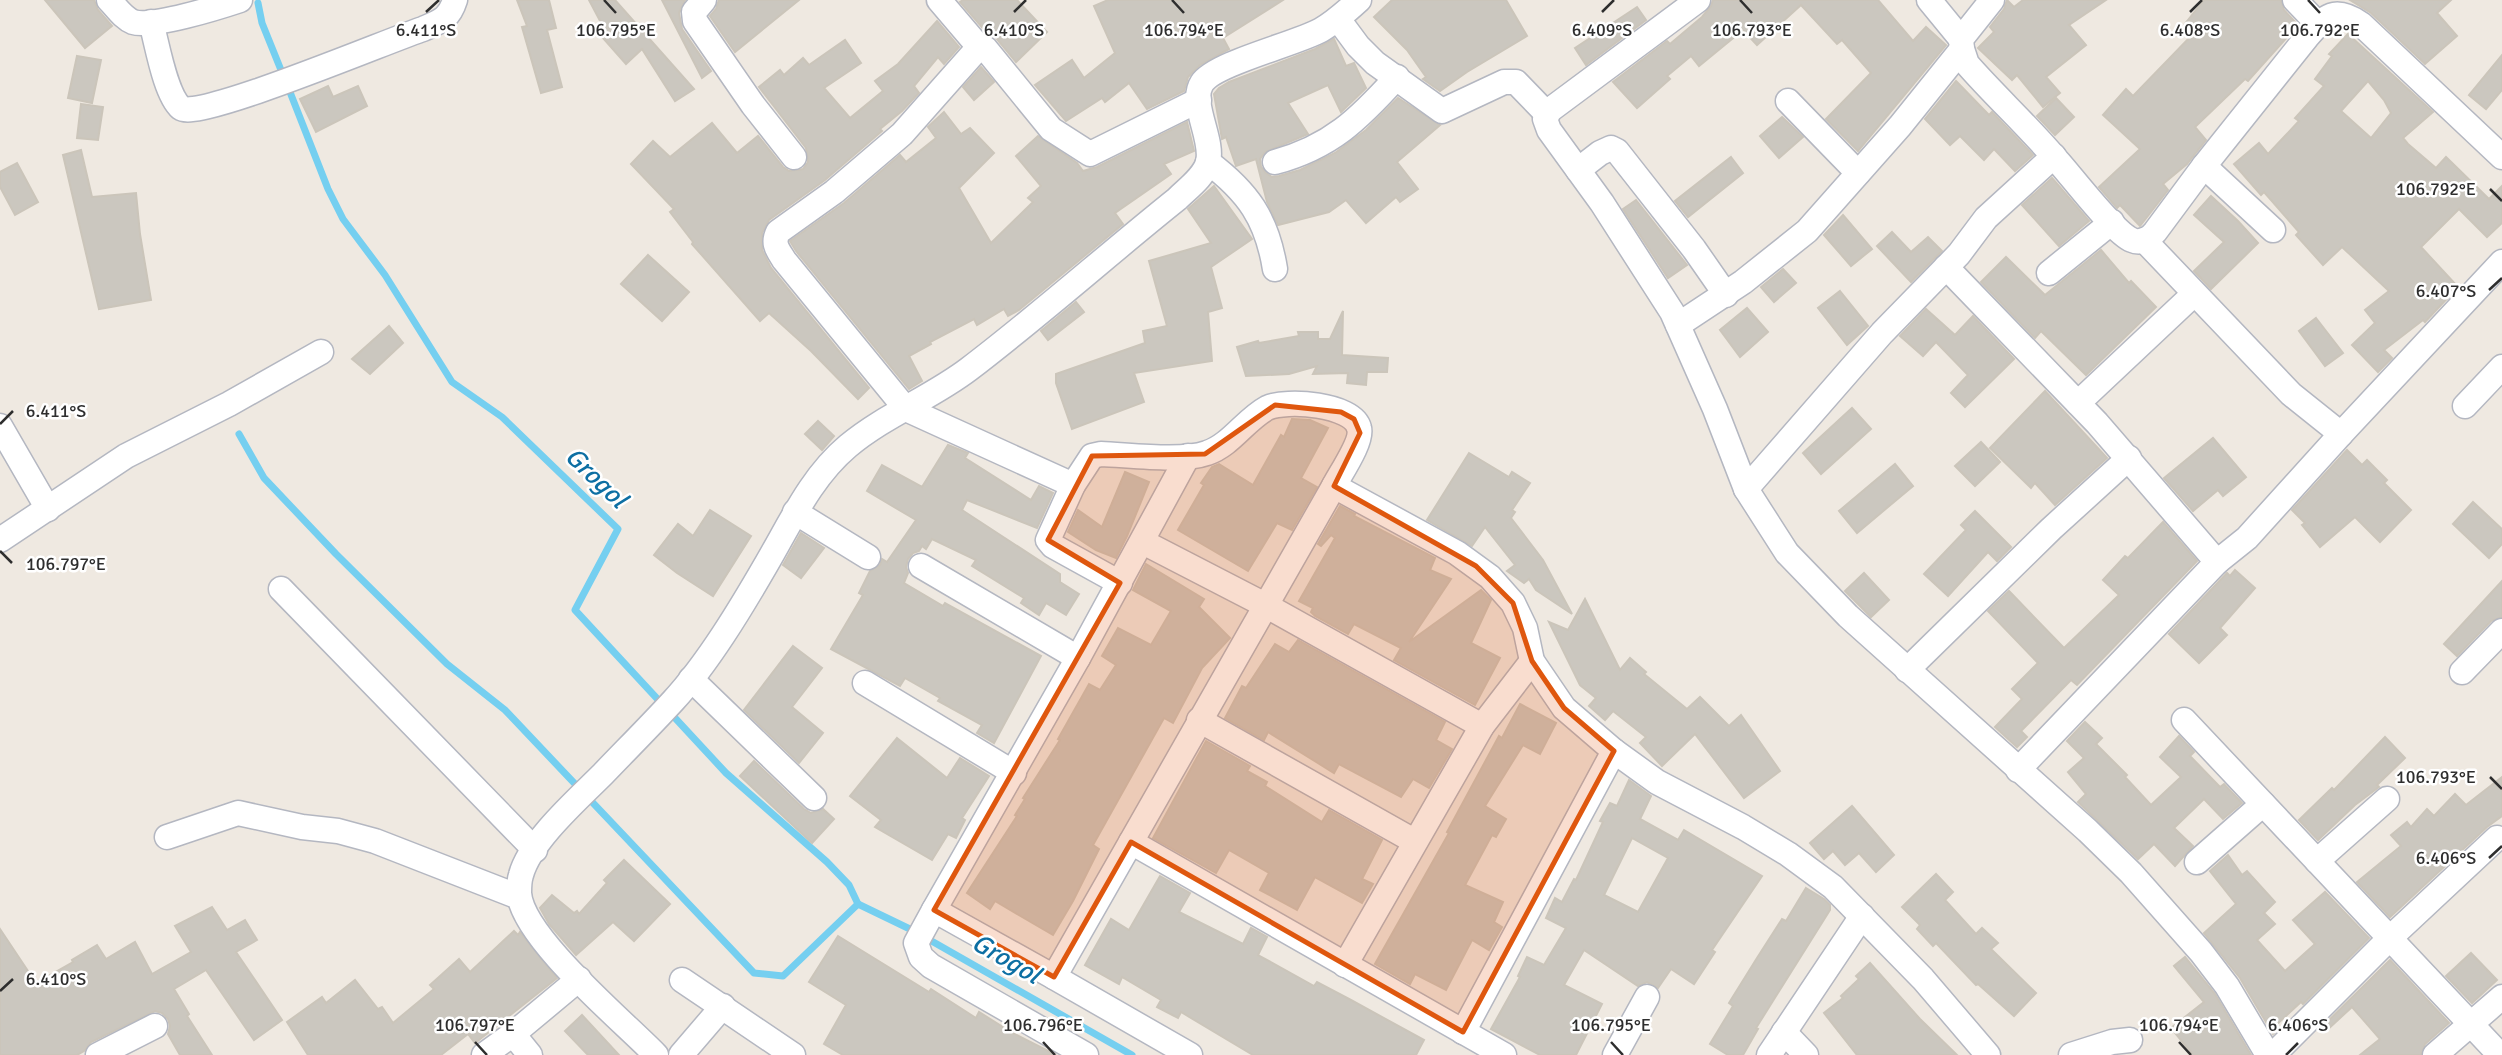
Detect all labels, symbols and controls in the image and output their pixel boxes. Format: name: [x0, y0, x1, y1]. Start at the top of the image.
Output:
text: 6.411°S: [396, 19, 456, 41]
text: 106.795°E: [576, 19, 656, 41]
text: 6.410°S: [984, 19, 1044, 41]
text: 106.794°E: [1144, 19, 1224, 41]
text: 6.409°S: [1572, 19, 1632, 41]
text: 106.793°E: [1712, 19, 1792, 41]
text: 6.408°S: [2160, 19, 2220, 41]
text: 106.792°E: [2280, 19, 2360, 41]
text: 106.792°E: [2396, 178, 2476, 200]
text: 6.407°S: [2416, 280, 2476, 302]
text: 6.411°S: [26, 400, 86, 422]
water label: Grogol: [558, 441, 635, 517]
text: 106.797°E: [26, 553, 106, 575]
text: 106.793°E: [2396, 766, 2476, 788]
text: 6.406°S: [2416, 847, 2476, 869]
water label: Grogol: [966, 927, 1048, 993]
text: 6.410°S: [26, 968, 86, 990]
text: 106.797°E: [435, 1014, 515, 1036]
text: 106.796°E: [1003, 1014, 1083, 1036]
text: 106.795°E: [1571, 1014, 1651, 1036]
text: 106.794°E: [2139, 1014, 2219, 1036]
text: 6.406°S: [2268, 1014, 2328, 1036]

